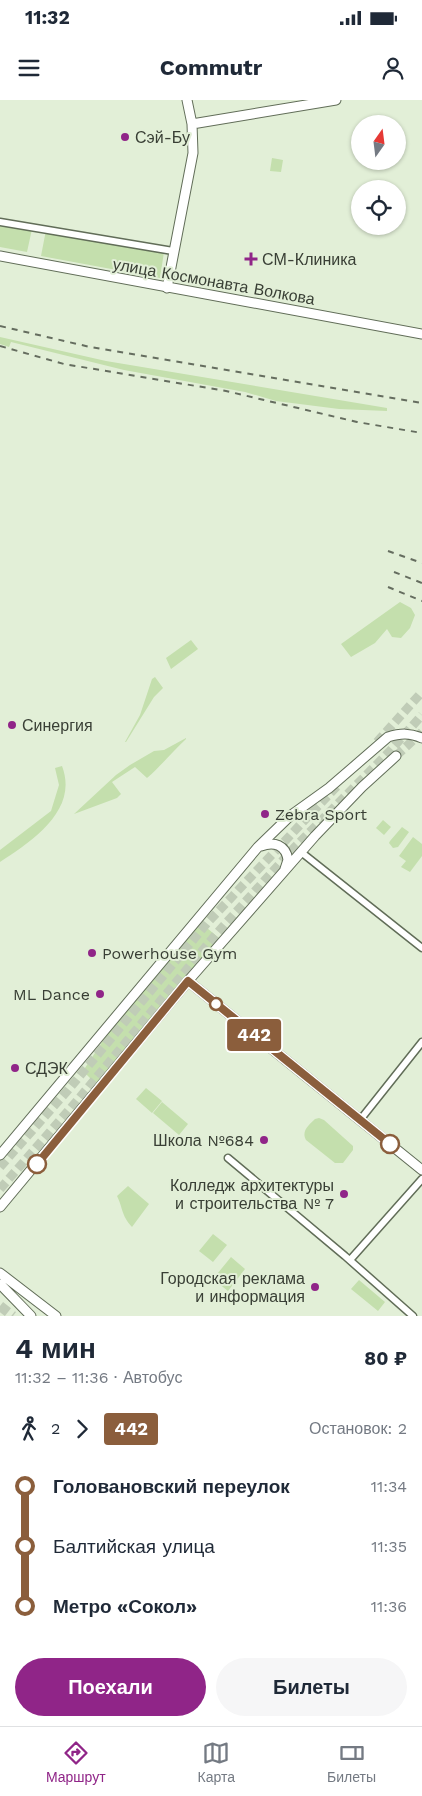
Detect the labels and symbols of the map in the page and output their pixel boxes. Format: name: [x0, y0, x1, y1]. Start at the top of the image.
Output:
north arrow: [351, 115, 406, 170]
place label: Сэй-Бу: [135, 128, 190, 147]
marker: Сэй-Бу: [119, 131, 131, 143]
place label: СМ-Клиника: [262, 250, 357, 269]
marker: СМ-Клиника: [244, 252, 258, 266]
street label: улица Космонавта Волкова: [111, 254, 317, 309]
place label: Синергия: [22, 716, 93, 735]
marker: Синергия: [6, 719, 18, 731]
place label: Zebra Sport: [275, 805, 367, 824]
marker: Zebra Sport: [259, 808, 271, 820]
place label: Powerhouse Gym: [102, 944, 237, 963]
marker: Powerhouse Gym: [86, 947, 98, 959]
place label: ML Dance: [13, 985, 90, 1004]
marker: ML Dance: [94, 988, 106, 1000]
unlabelled marker: [209, 997, 223, 1011]
line badge: 442: [225, 1019, 283, 1051]
place label: СДЭК: [25, 1059, 69, 1078]
marker: СДЭК: [9, 1062, 21, 1074]
place label: Школа №684: [153, 1131, 254, 1150]
marker: Школа №684: [258, 1134, 270, 1146]
unlabelled marker: [380, 1134, 400, 1154]
unlabelled marker: [27, 1154, 47, 1174]
place label: Колледж архитектуры и строительства № 7: [170, 1176, 334, 1213]
marker: Колледж архитектуры и строительства № 7: [338, 1188, 350, 1200]
place label: Городская реклама и информация: [160, 1269, 305, 1306]
marker: Городская реклама и информация: [309, 1281, 321, 1293]

